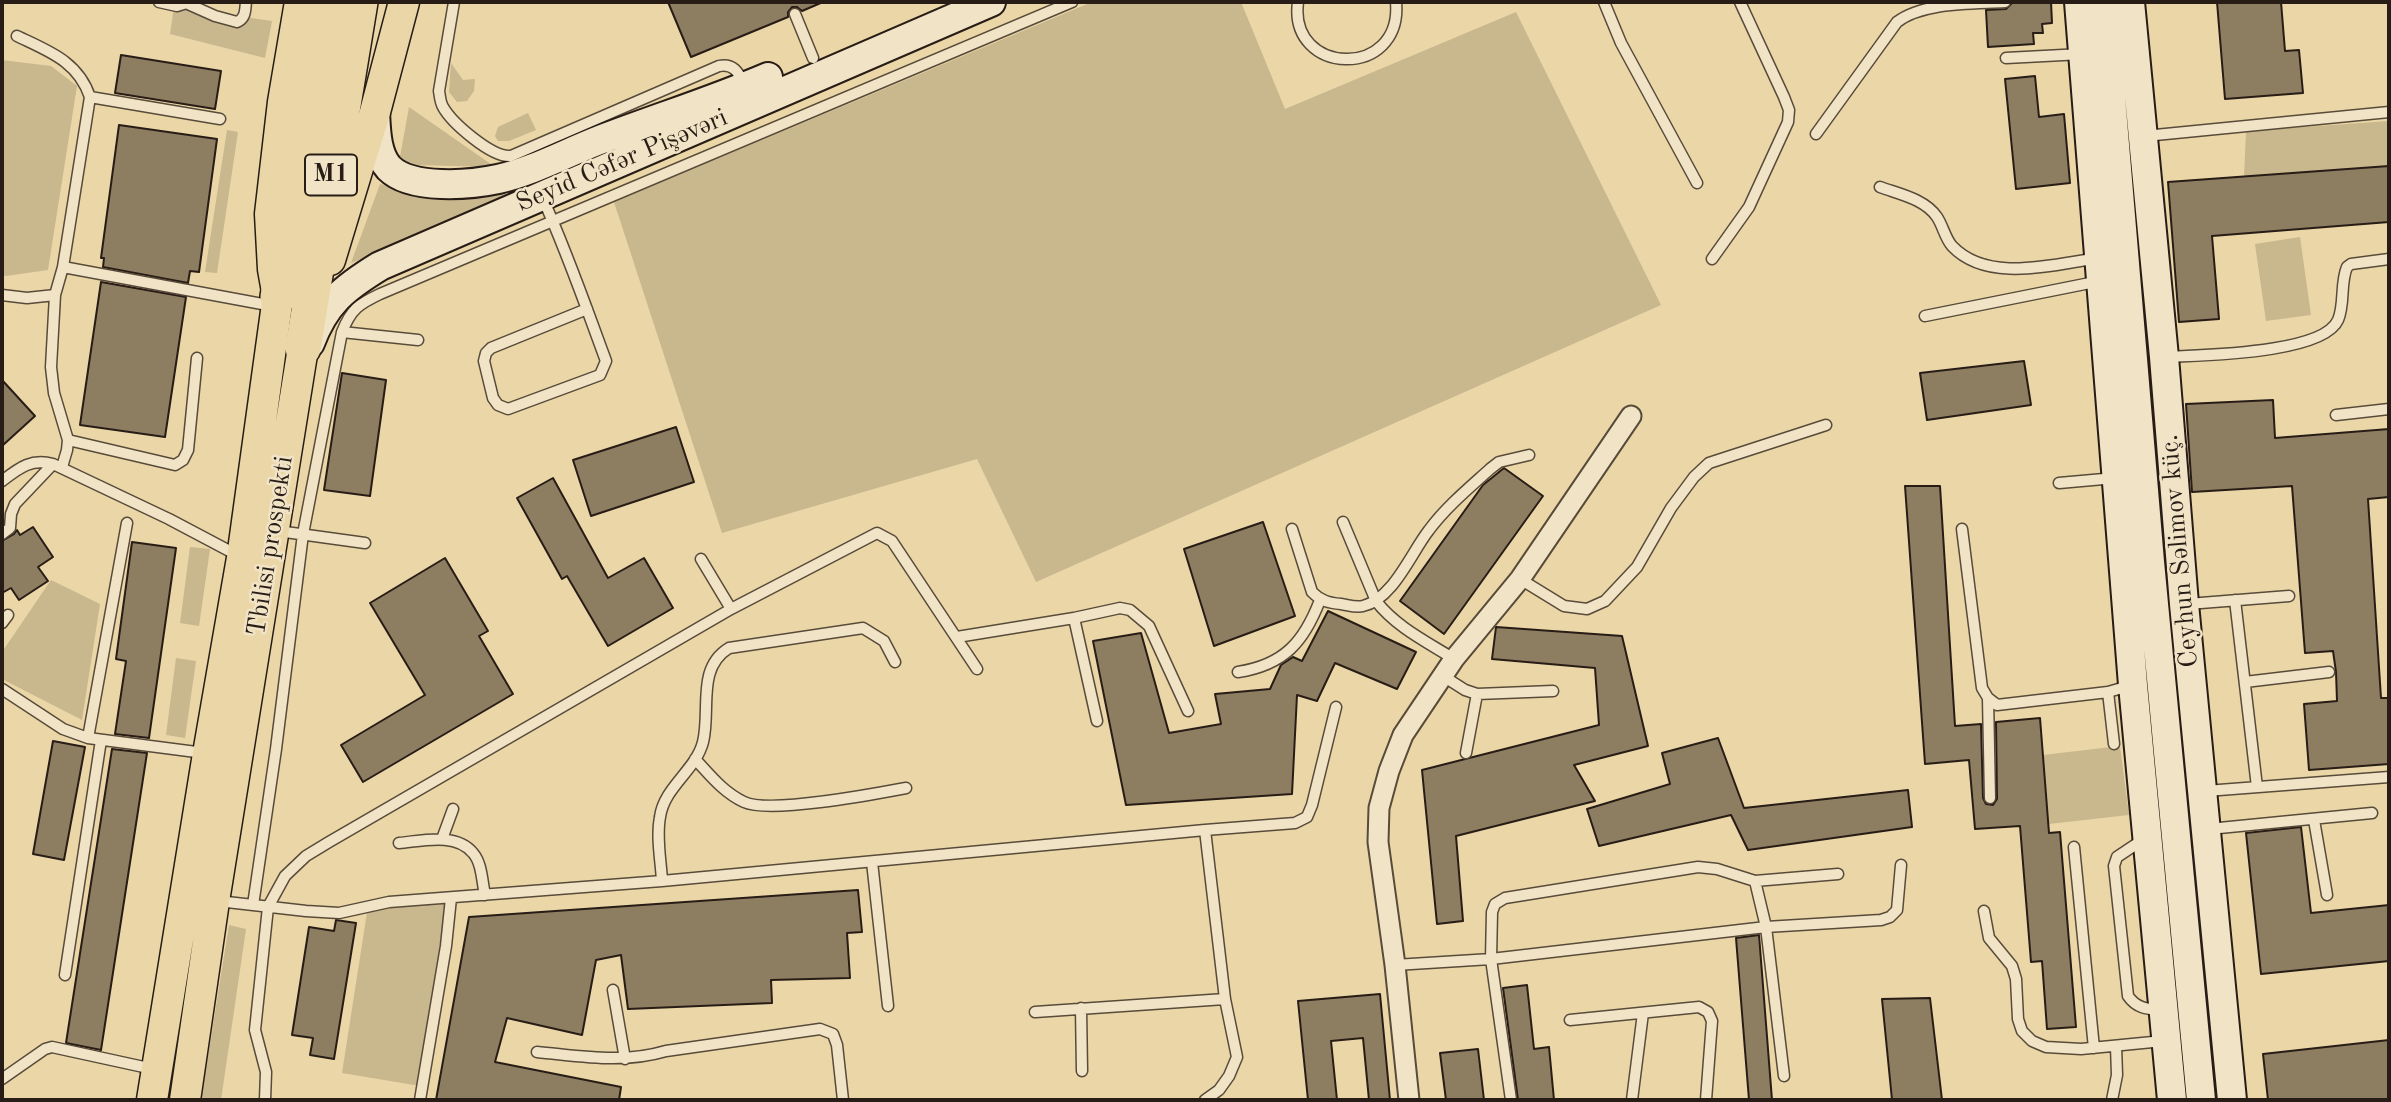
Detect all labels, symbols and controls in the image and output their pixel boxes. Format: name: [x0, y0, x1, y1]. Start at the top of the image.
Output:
street label: Seyid Cəfər Pişəvəri: [512, 102, 732, 220]
road number: M1: [305, 154, 357, 196]
street label: Ceyhun Səlimov küç.: [2154, 433, 2206, 669]
street label: Tbilisi prospekti: [241, 454, 301, 638]

